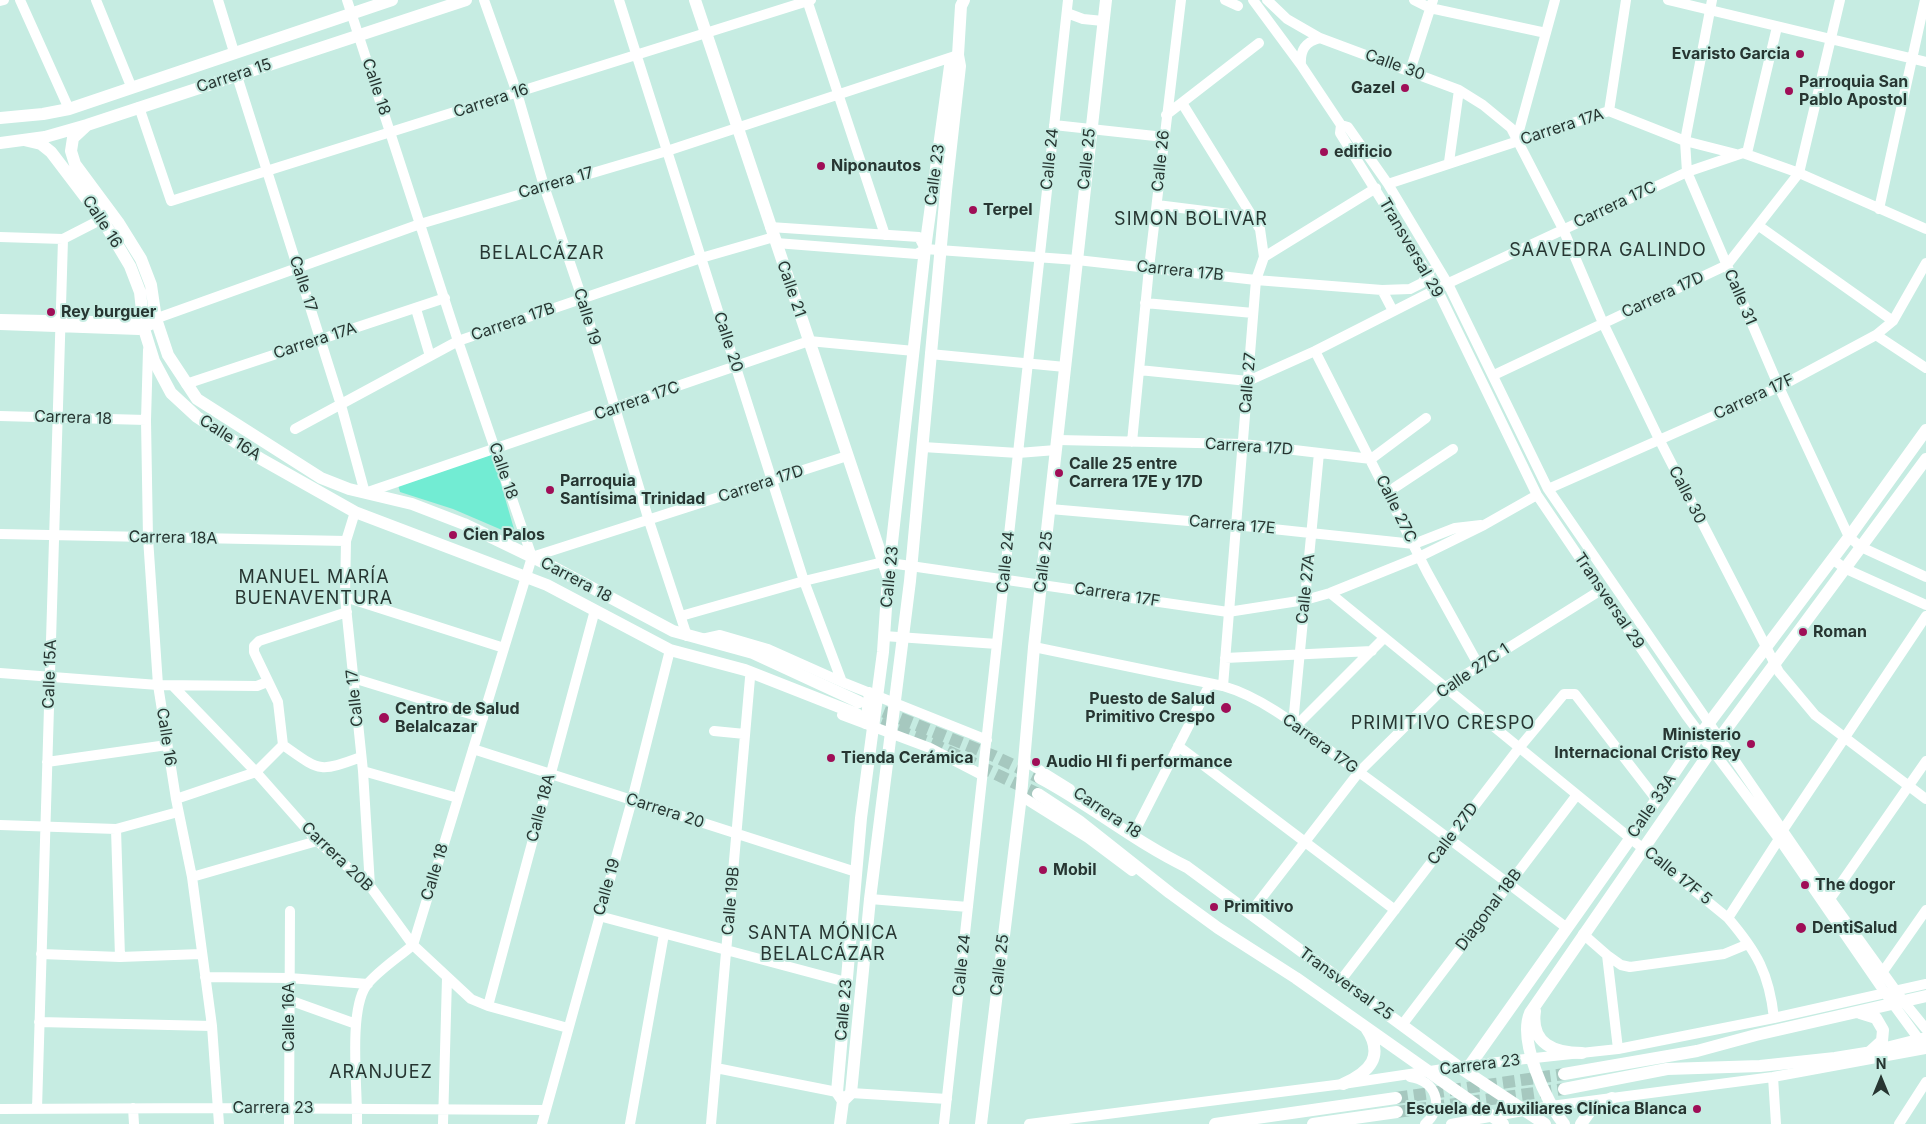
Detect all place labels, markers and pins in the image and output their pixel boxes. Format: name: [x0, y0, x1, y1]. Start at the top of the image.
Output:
place label: Evaristo Garcia: [1672, 44, 1790, 64]
marker: Evaristo Garcia: [1794, 48, 1806, 60]
place label: Parroquia San Pablo Apostol: [1799, 72, 1908, 110]
place label: Gazel: [1351, 78, 1395, 98]
marker: Gazel: [1399, 82, 1411, 94]
marker: Parroquia San Pablo Apostol: [1783, 85, 1795, 97]
place label: edificio: [1334, 142, 1392, 162]
marker: edificio: [1318, 146, 1330, 158]
place label: Niponautos: [831, 156, 921, 176]
marker: Niponautos: [815, 160, 827, 172]
place label: Terpel: [983, 200, 1033, 220]
marker: Terpel: [967, 204, 979, 216]
place label: Rey burguer: [61, 302, 156, 322]
marker: Rey burguer: [45, 306, 57, 318]
place label: Calle 25 entre Carrera 17E y 17D: [1069, 454, 1203, 492]
marker: Calle 25 entre Carrera 17E y 17D: [1053, 467, 1065, 479]
place label: Parroquia Santísima Trinidad: [560, 471, 705, 509]
marker: Parroquia Santísima Trinidad: [544, 484, 556, 496]
place label: Cien Palos: [463, 525, 545, 545]
marker: Cien Palos: [447, 529, 459, 541]
place label: Roman: [1813, 622, 1867, 642]
marker: Roman: [1797, 626, 1809, 638]
place label: Puesto de Salud Primitivo Crespo: [1085, 689, 1215, 727]
place label: Centro de Salud Belalcazar: [395, 699, 519, 737]
marker: Puesto de Salud Primitivo Crespo: [1219, 701, 1233, 715]
marker: Centro de Salud Belalcazar: [377, 711, 391, 725]
place label: Ministerio Internacional Cristo Rey: [1554, 725, 1741, 763]
marker: Ministerio Internacional Cristo Rey: [1745, 738, 1757, 750]
place label: Tienda Cerámica: [841, 748, 973, 768]
marker: Tienda Cerámica: [825, 752, 837, 764]
place label: Audio HI fi performance: [1046, 752, 1232, 772]
marker: Audio HI fi performance: [1030, 756, 1042, 768]
place label: Mobil: [1053, 860, 1096, 880]
marker: Mobil: [1037, 864, 1049, 876]
place label: The dogor: [1815, 875, 1895, 895]
marker: The dogor: [1799, 879, 1811, 891]
place label: Primitivo: [1224, 897, 1294, 917]
marker: Primitivo: [1208, 901, 1220, 913]
place label: DentiSalud: [1812, 918, 1897, 938]
marker: DentiSalud: [1794, 921, 1808, 935]
place label: Escuela de Auxiliares Clínica Blanca: [1406, 1099, 1687, 1119]
marker: Escuela de Auxiliares Clínica Blanca: [1691, 1103, 1703, 1115]

